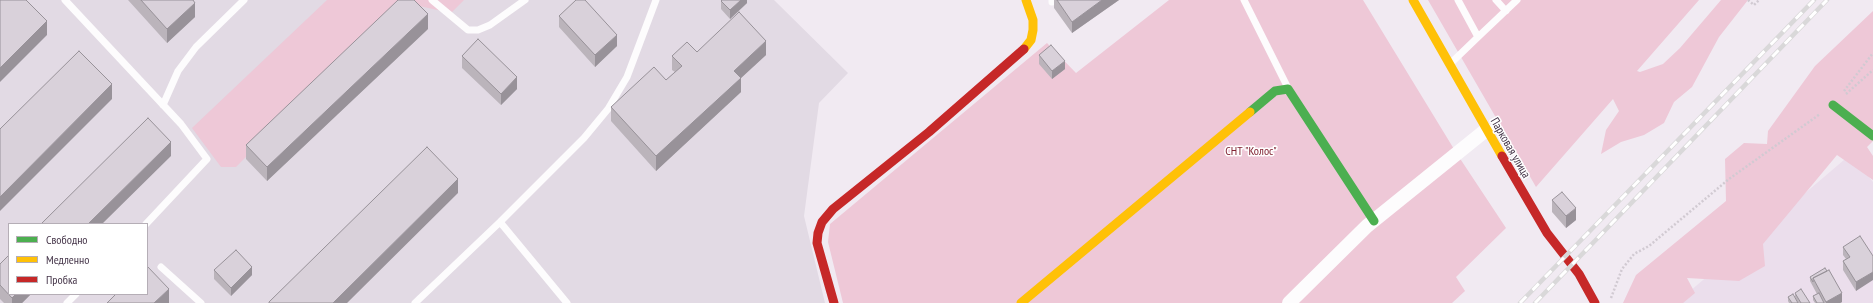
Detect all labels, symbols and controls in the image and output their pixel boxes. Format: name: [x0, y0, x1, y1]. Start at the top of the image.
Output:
street label: Парковая улица: [1487, 115, 1533, 181]
park label: СНТ "Колос": [1225, 145, 1277, 159]
legend: [8, 223, 148, 295]
text: Свободно: [46, 232, 88, 247]
text: Медленно: [46, 252, 89, 267]
text: Пробка: [46, 272, 77, 287]

